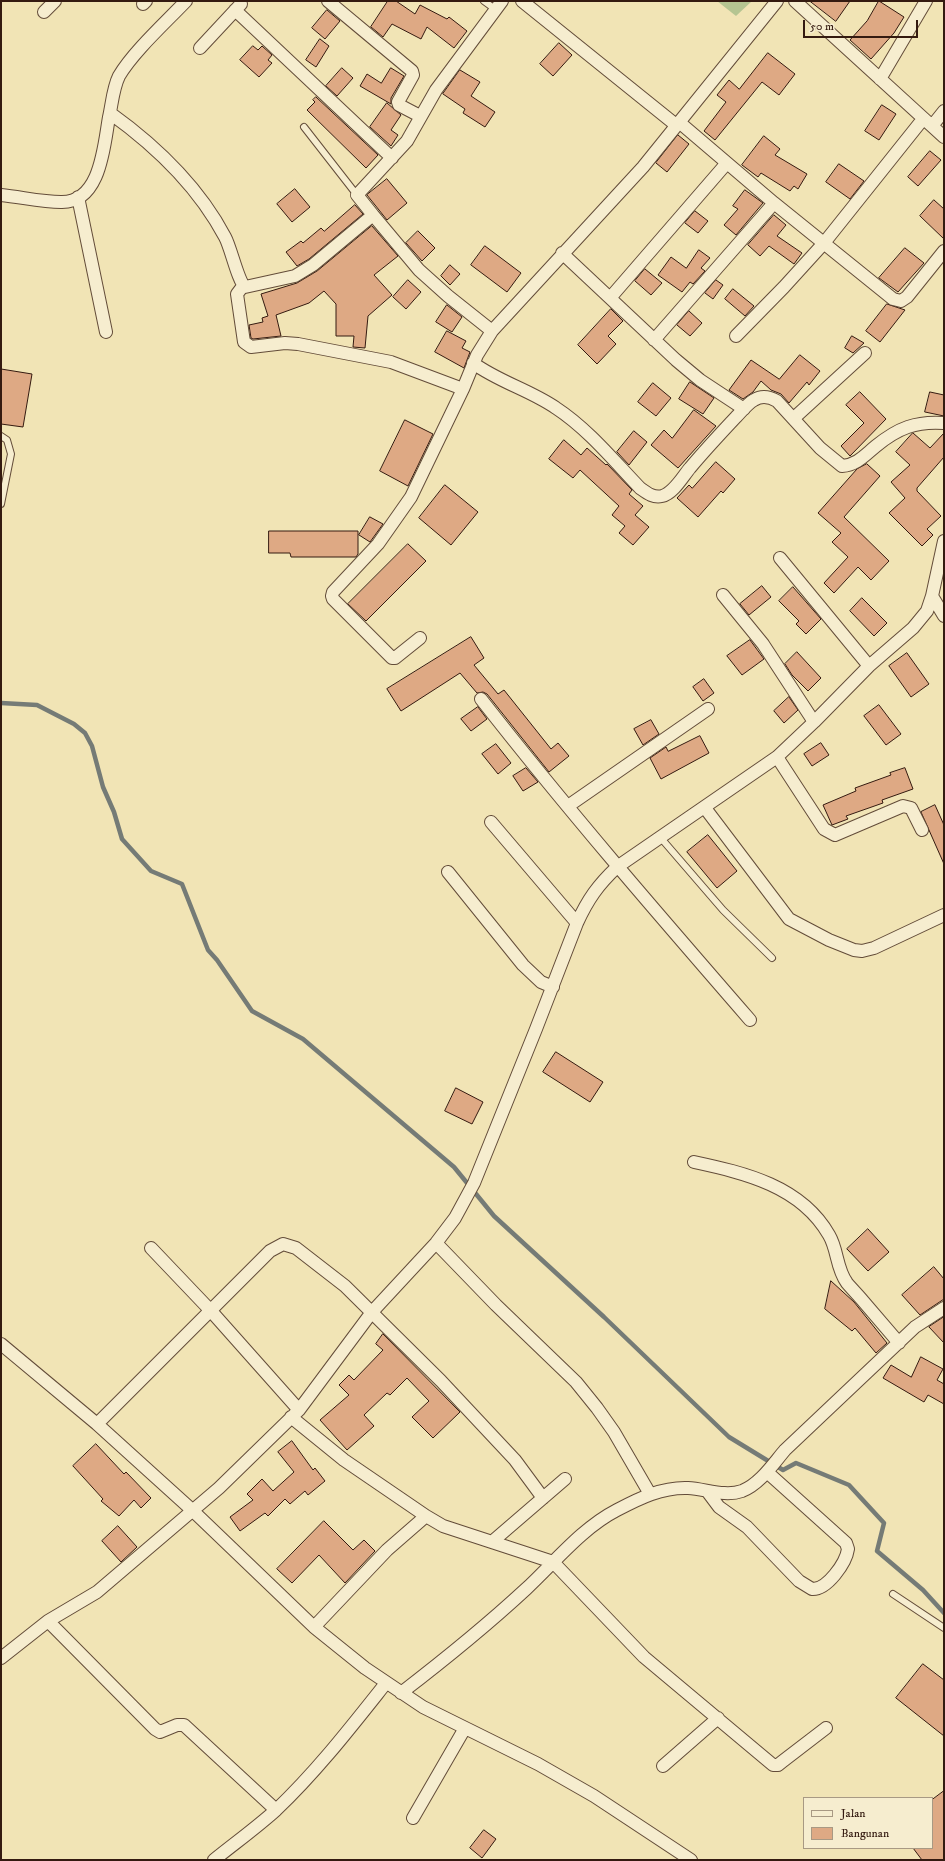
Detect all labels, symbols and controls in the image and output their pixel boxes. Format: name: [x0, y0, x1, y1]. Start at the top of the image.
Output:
scale bar: [805, 12, 920, 38]
text: 50 m: [810, 19, 834, 34]
legend: [803, 1797, 933, 1849]
text: Jalan: [841, 1806, 866, 1821]
text: Bangunan: [841, 1826, 889, 1841]

